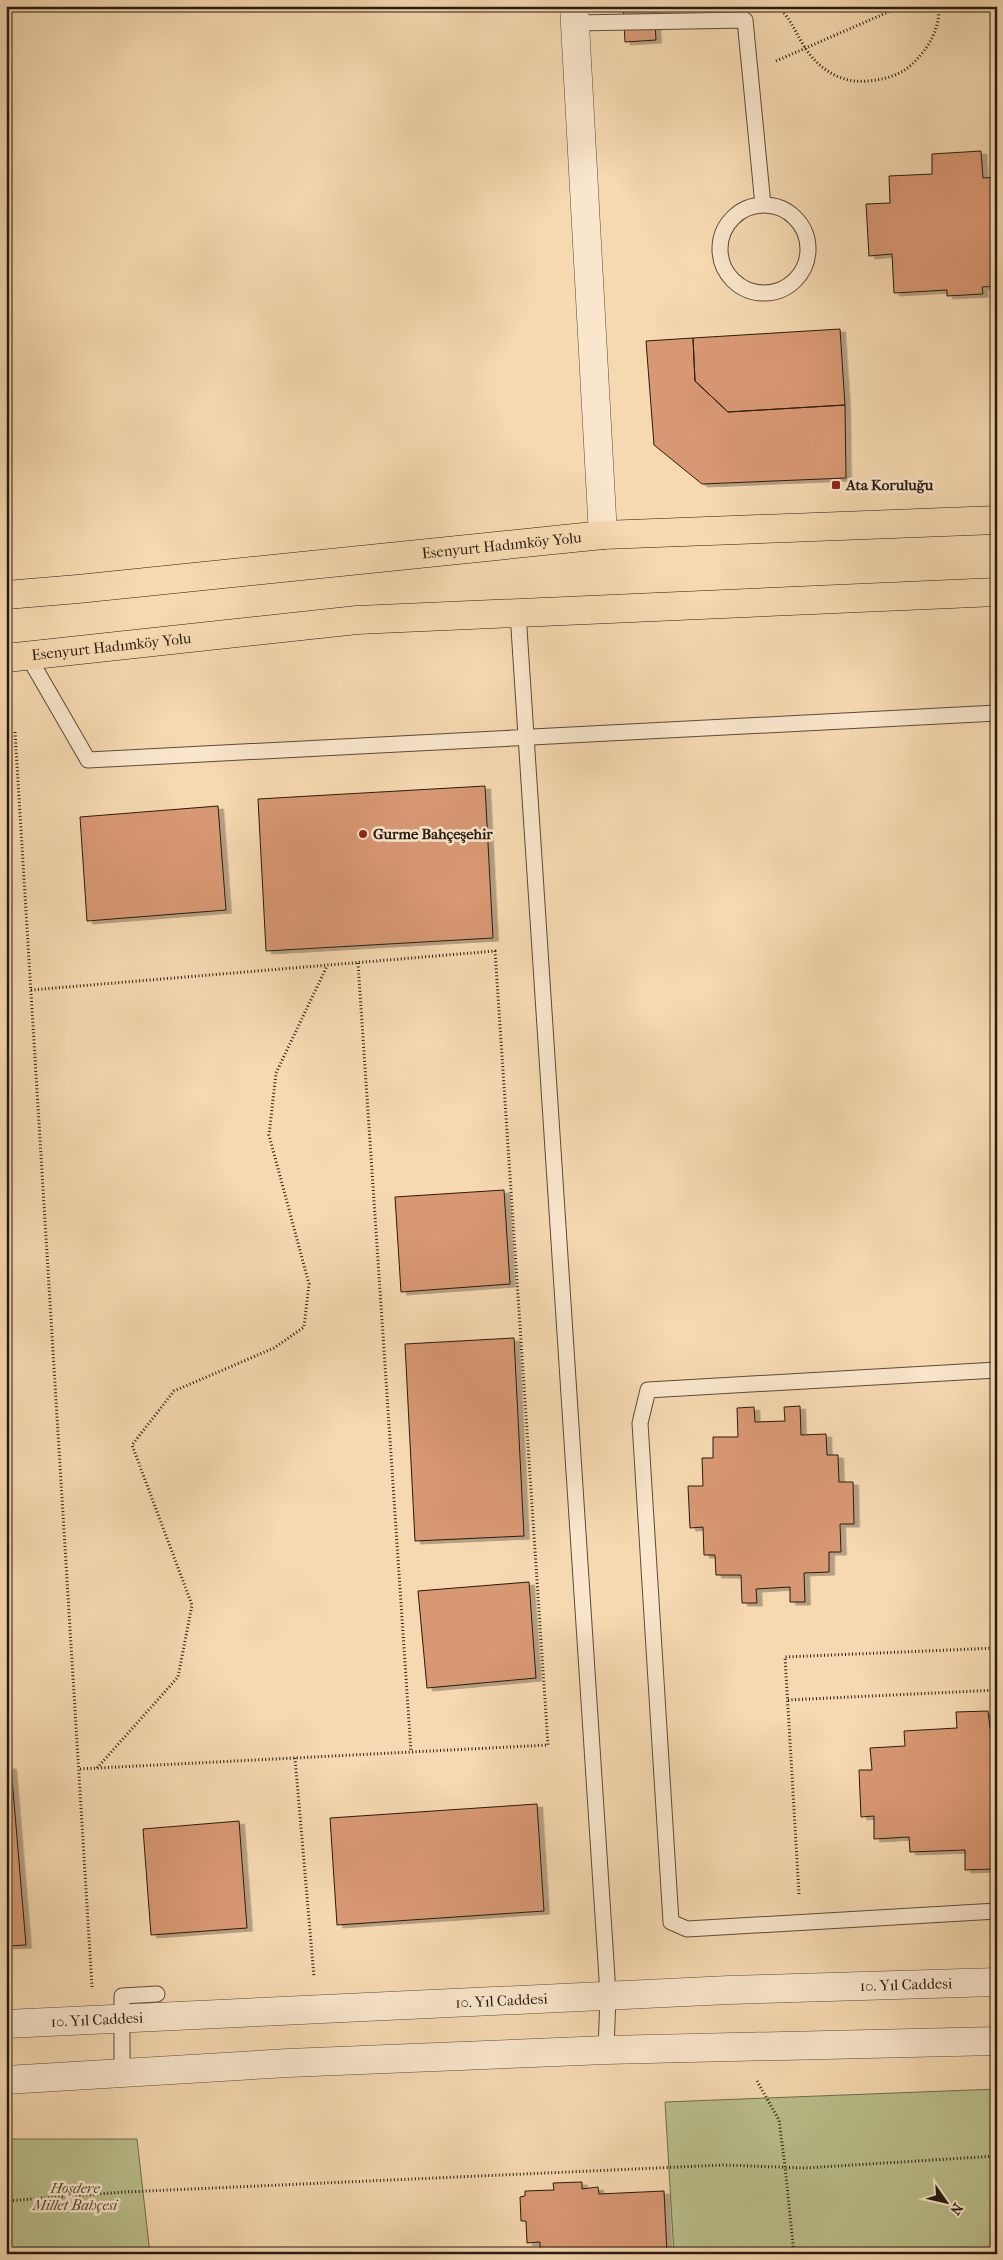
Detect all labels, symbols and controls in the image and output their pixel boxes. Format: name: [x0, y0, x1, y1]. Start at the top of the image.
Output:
place label: Ata Koruluğu: [845, 476, 934, 494]
marker: Ata Koruluğu: [830, 479, 842, 491]
street label: Esenyurt Hadımköy Yolu: [421, 528, 583, 563]
street label: Esenyurt Hadımköy Yolu: [31, 629, 193, 664]
place label: Gurme Bahçeşehir: [373, 825, 493, 844]
marker: Gurme Bahçeşehir: [357, 828, 369, 840]
street label: 10. Yıl Caddesi: [860, 1974, 953, 1995]
street label: 10. Yıl Caddesi: [455, 1990, 549, 2012]
street label: 10. Yıl Caddesi: [50, 2009, 144, 2031]
north arrow: [920, 2178, 970, 2228]
park label: Hoşdere Millet Bahçesi: [32, 2179, 119, 2214]
text: N: [946, 2200, 966, 2218]

